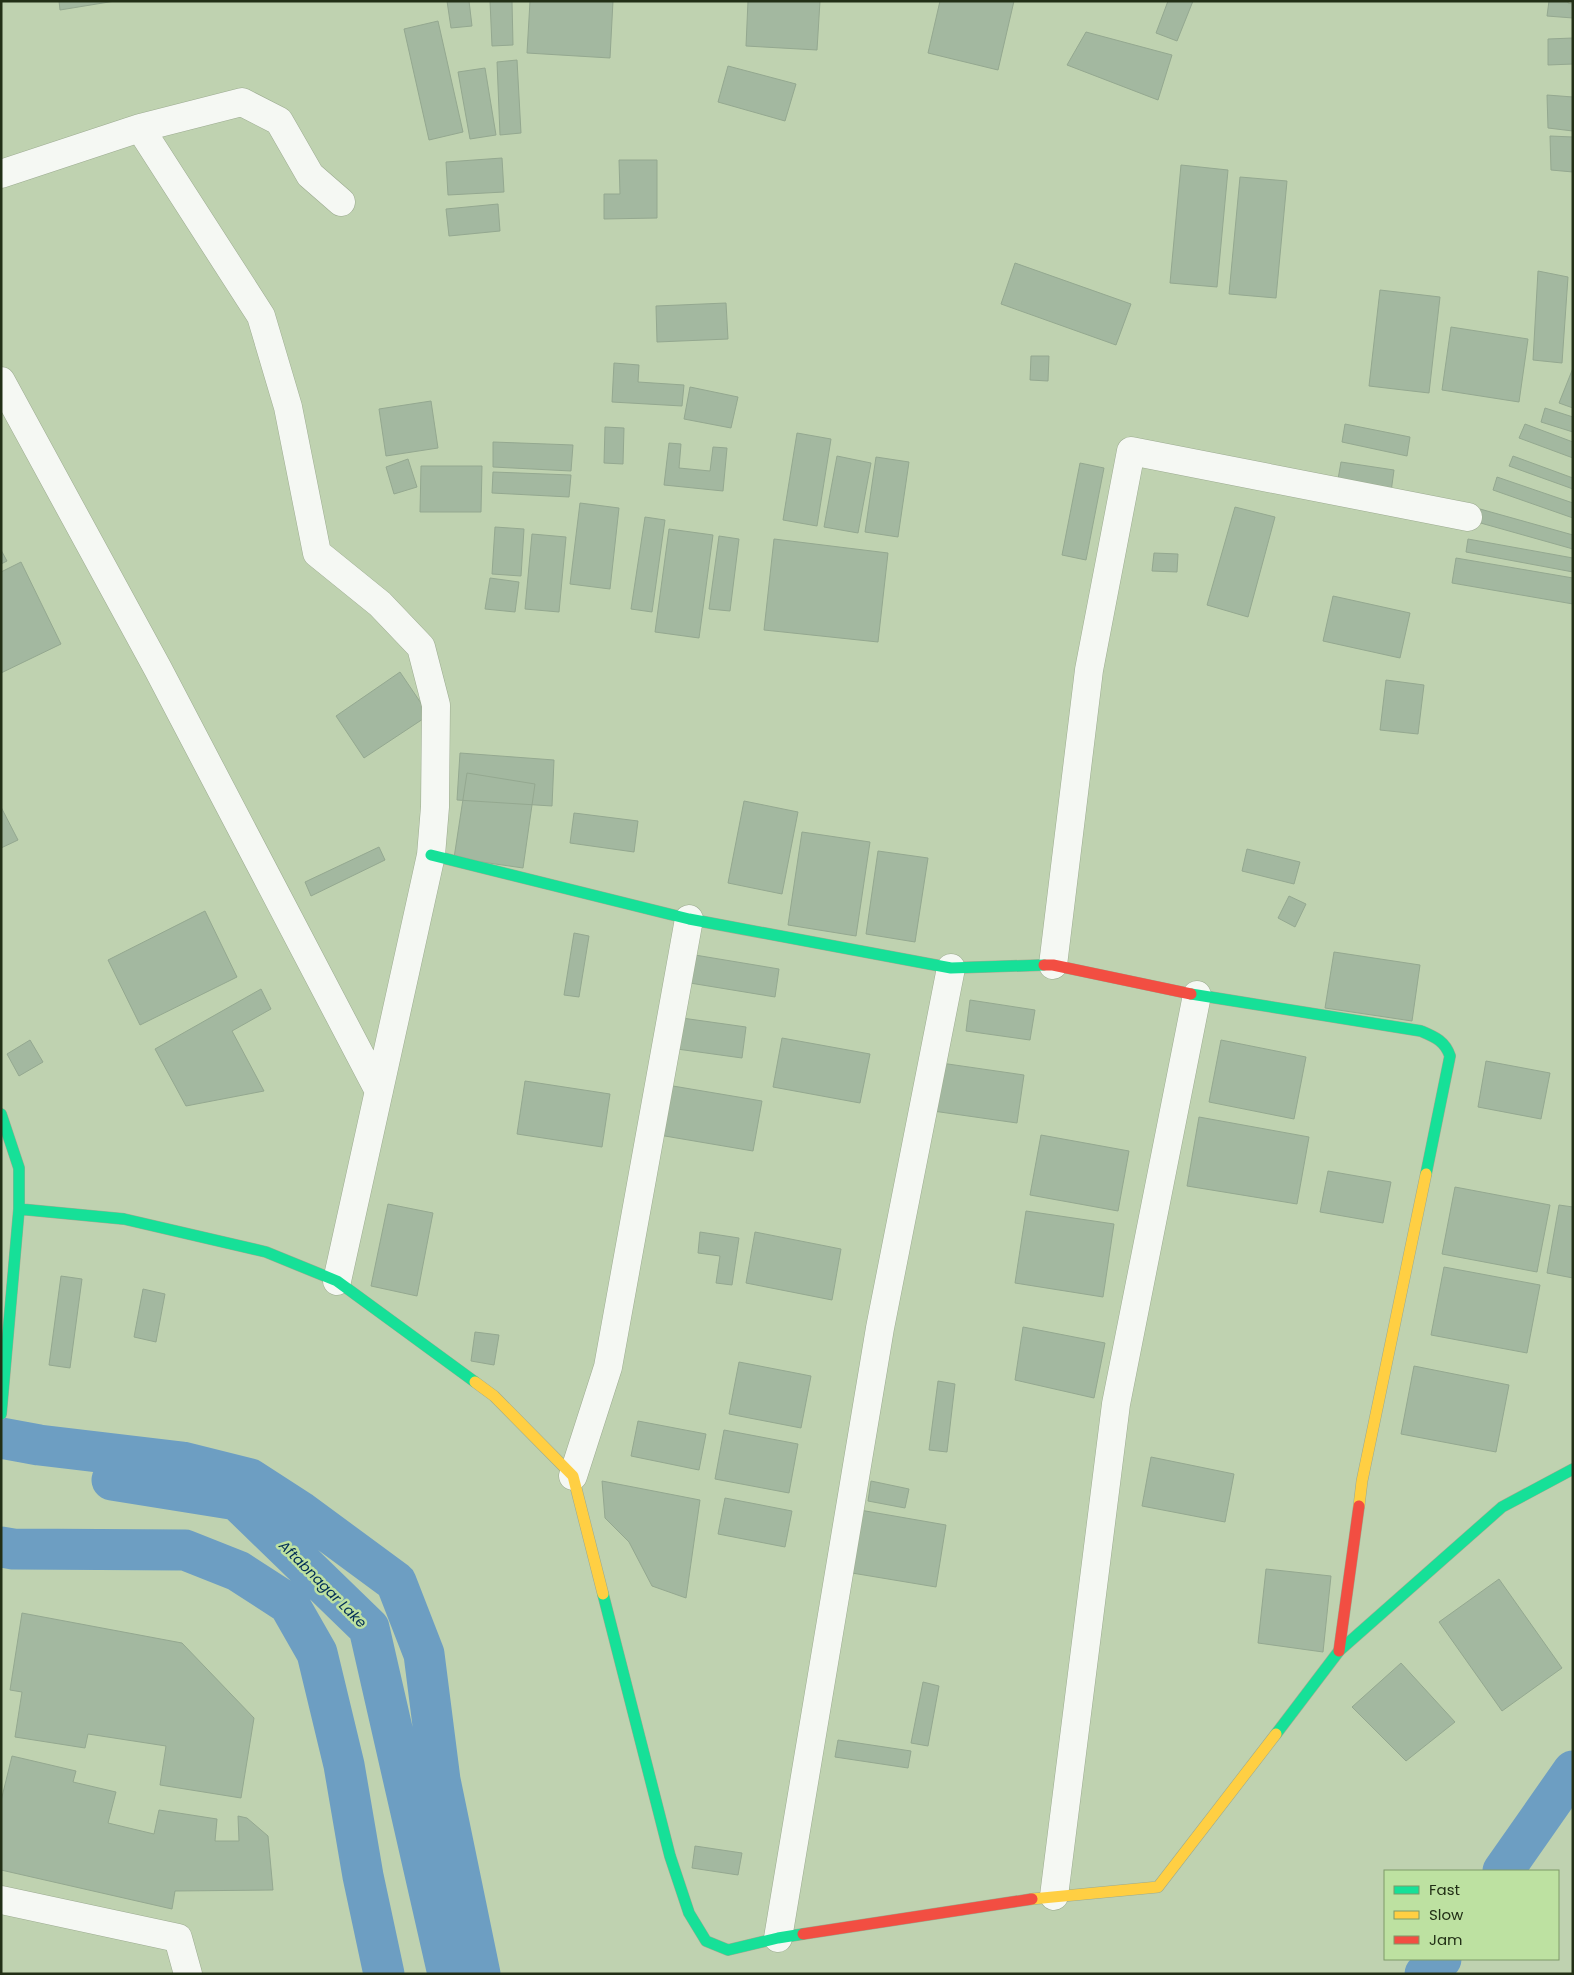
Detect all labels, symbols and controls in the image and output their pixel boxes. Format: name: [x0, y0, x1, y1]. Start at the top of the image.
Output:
water label: Aftabnagar Lake: [274, 1535, 371, 1632]
legend: [1384, 1870, 1559, 1960]
text: Fast: [1429, 1879, 1460, 1900]
text: Slow: [1429, 1904, 1464, 1925]
text: Jam: [1429, 1929, 1463, 1950]

